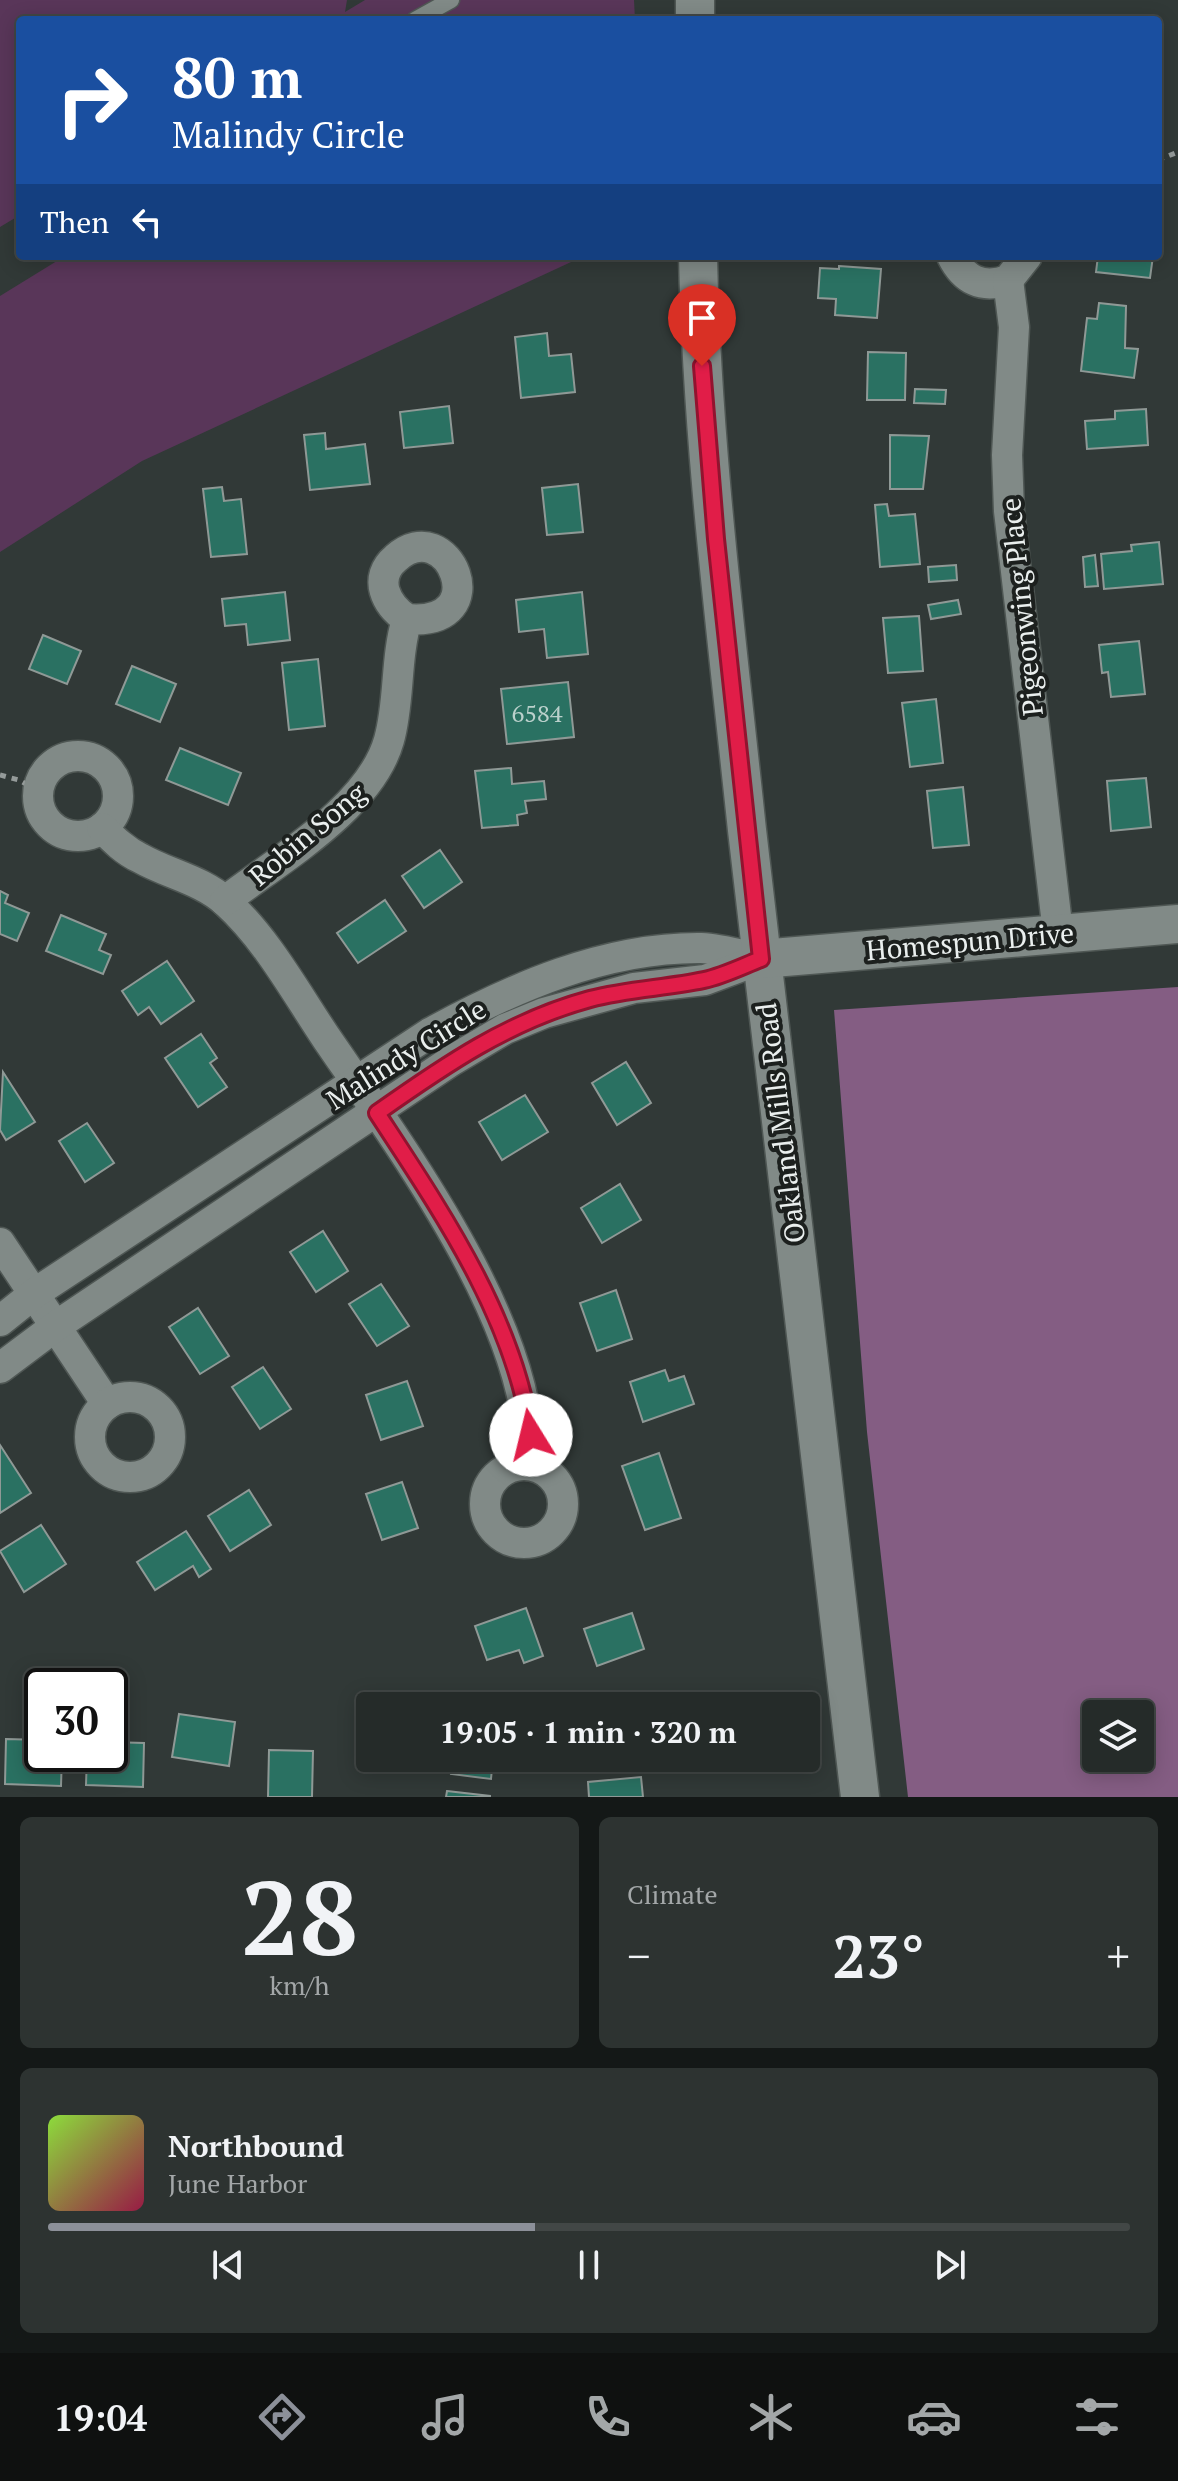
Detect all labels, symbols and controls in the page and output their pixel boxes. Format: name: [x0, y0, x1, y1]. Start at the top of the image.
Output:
text: 80 m: [172, 40, 302, 114]
icon: right: [40, 48, 144, 152]
text: Malindy Circle: [172, 111, 405, 158]
icon: left: [125, 200, 169, 244]
text: Then: [40, 202, 109, 242]
pin: [668, 284, 736, 366]
icon: arrive: [680, 296, 724, 340]
street label: Pigeonwing Place: [991, 496, 1051, 718]
house number: 6584: [511, 697, 563, 729]
street label: Robin Song: [241, 773, 374, 894]
street label: Homespun Drive: [865, 913, 1075, 969]
street label: Malindy Circle: [319, 990, 493, 1118]
street label: Oakland Mills Road: [747, 1001, 813, 1245]
position arrow: [489, 1393, 573, 1477]
speed limit sign: 30: [24, 1668, 128, 1772]
map controls: [1082, 1700, 1154, 1772]
button: layers: [1082, 1700, 1154, 1772]
text: 19:05 · 1 min · 320 m: [440, 1712, 736, 1752]
text: 28: [241, 1847, 358, 1985]
text: Climate: [627, 1877, 718, 1911]
text: 23°: [832, 1916, 925, 1995]
text: −: [627, 1926, 650, 1985]
text: +: [1107, 1926, 1130, 1985]
text: km/h: [269, 1968, 330, 2002]
text: Northbound: [168, 2126, 344, 2166]
text: June Harbor: [168, 2166, 307, 2200]
icon: previous: [206, 2243, 250, 2287]
icon: pause: [567, 2243, 611, 2287]
icon: next: [928, 2243, 972, 2287]
icon: directions: [254, 2389, 310, 2445]
icon: music: [417, 2389, 473, 2445]
icon: phone: [580, 2389, 636, 2445]
icon: climate: [743, 2389, 799, 2445]
icon: car: [906, 2389, 962, 2445]
icon: filters: [1069, 2389, 1125, 2445]
text: 19:04: [53, 2394, 147, 2441]

